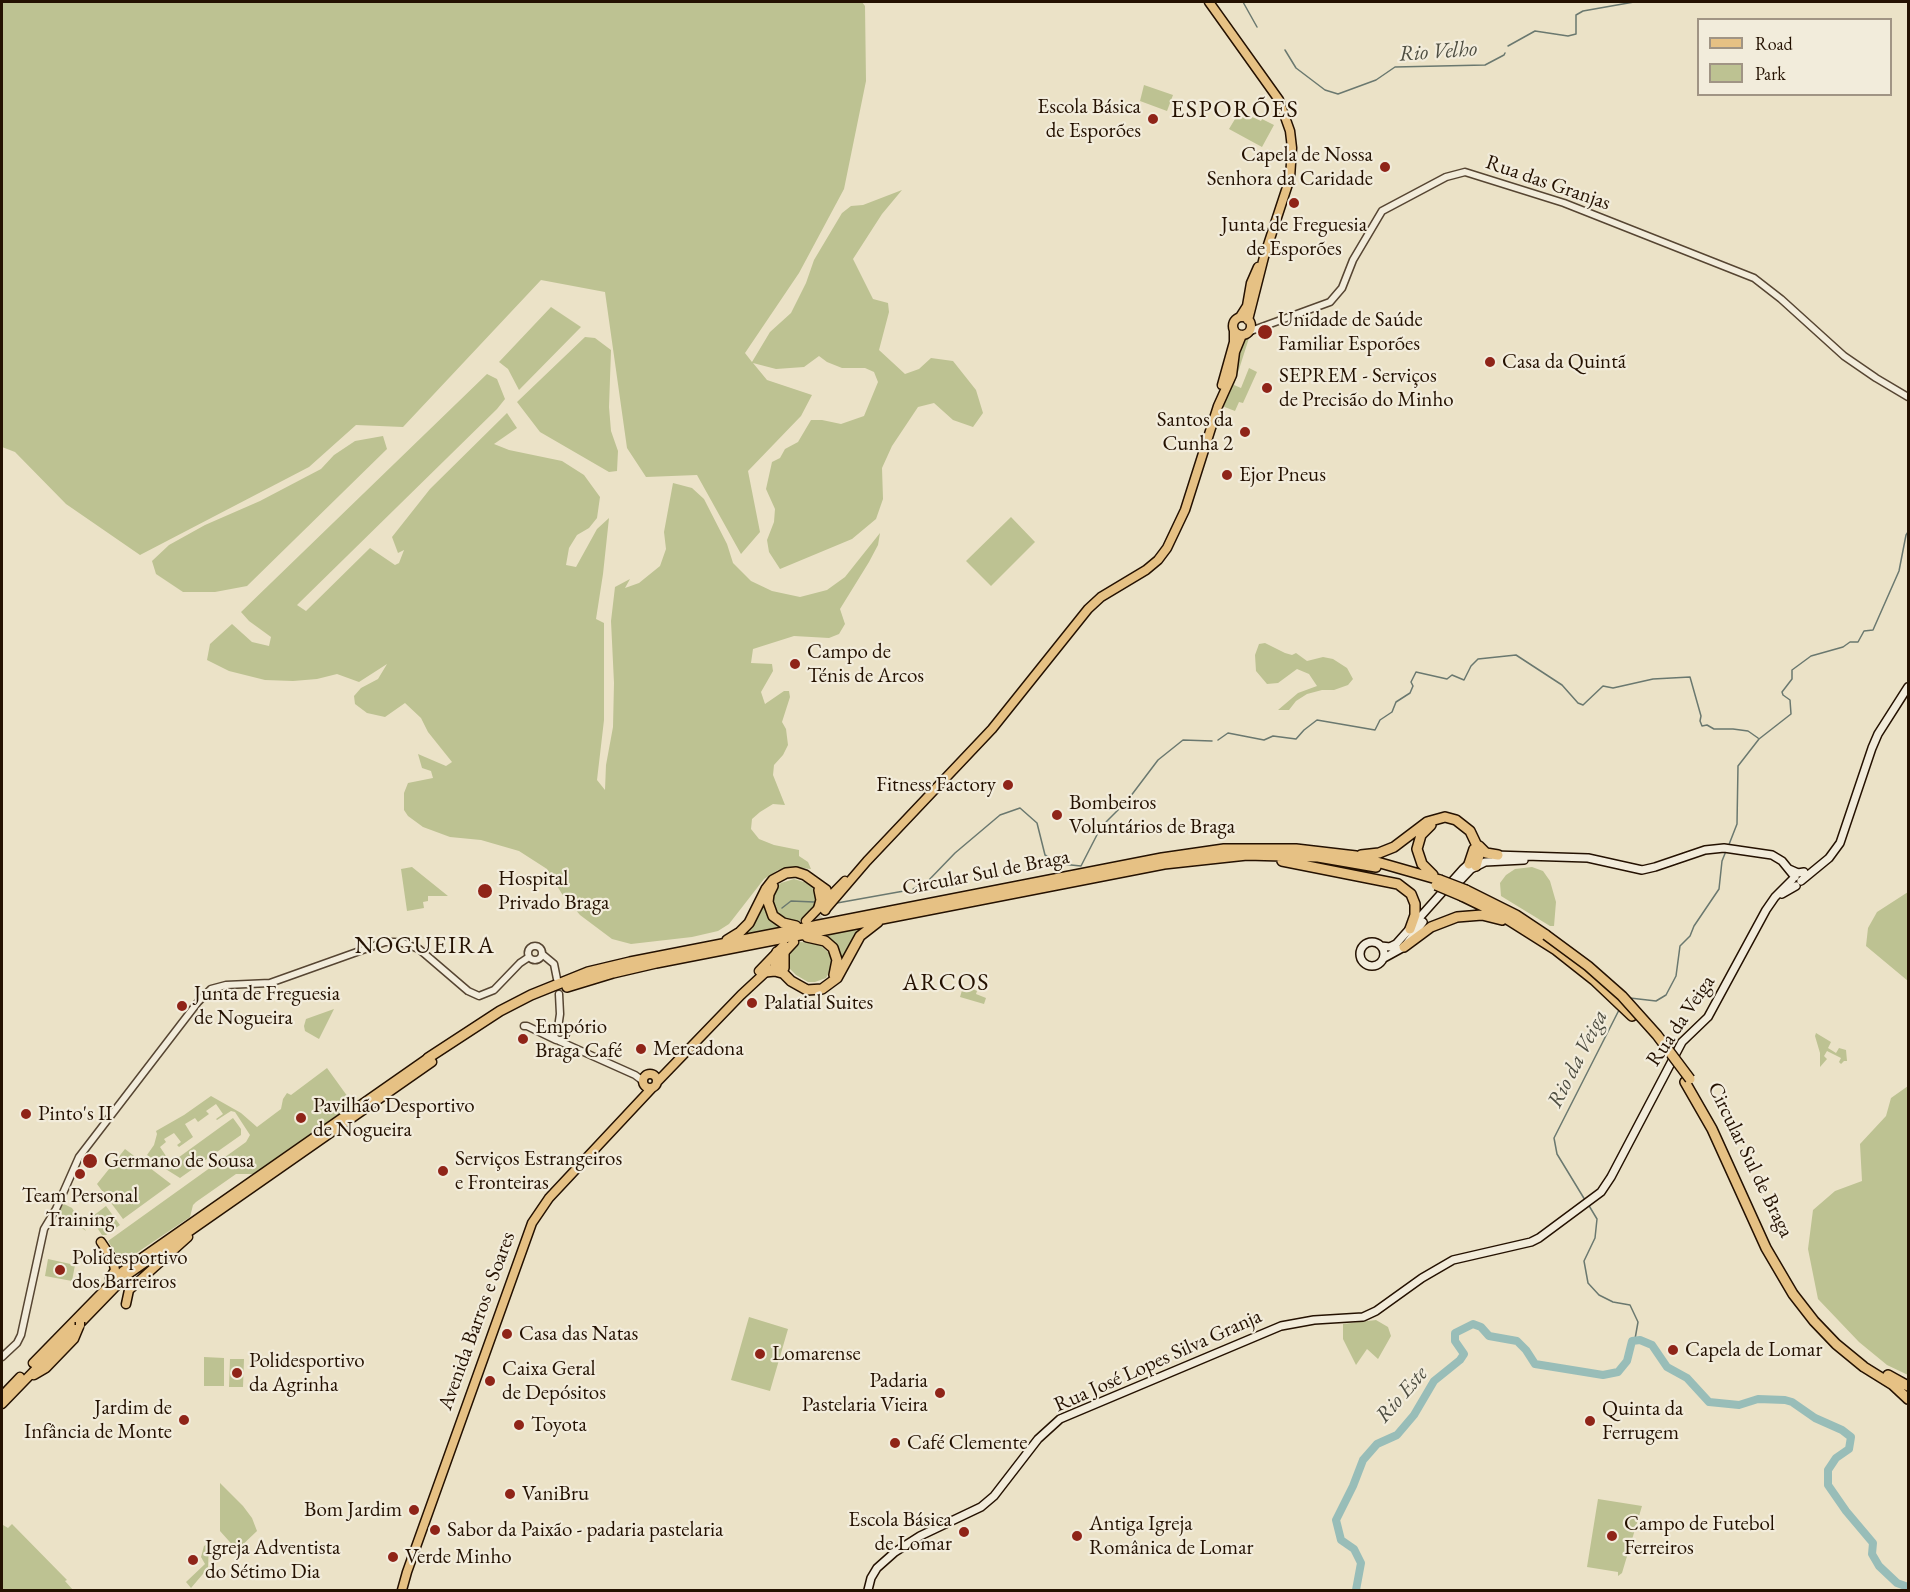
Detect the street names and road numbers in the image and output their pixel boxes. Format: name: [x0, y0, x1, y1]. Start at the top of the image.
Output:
street label: Rua das Granjas: [1482, 150, 1614, 216]
street label: Circular Sul de Braga: [900, 844, 1072, 902]
street label: Rua da Veiga: [1641, 971, 1721, 1071]
street label: Circular Sul de Braga: [1701, 1078, 1799, 1242]
street label: Avenida Barros e Soares: [433, 1228, 521, 1414]
street label: Rua José Lopes Silva Granja: [1050, 1304, 1266, 1418]

